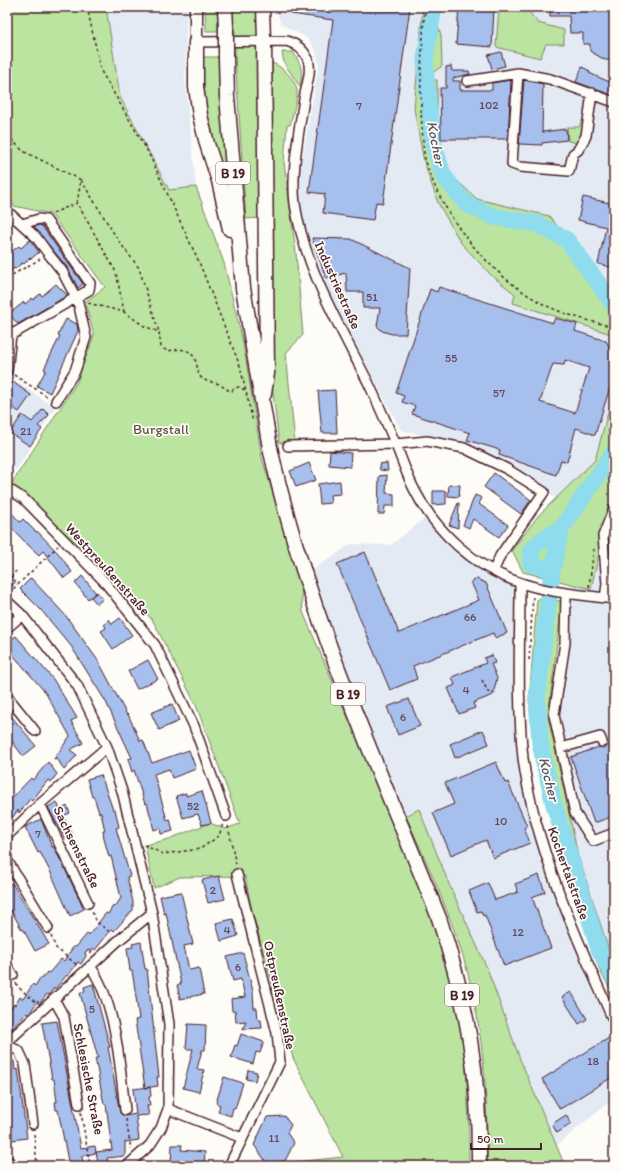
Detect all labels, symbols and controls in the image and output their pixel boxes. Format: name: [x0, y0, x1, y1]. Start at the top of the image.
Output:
house number: 102: [479, 98, 499, 112]
house number: 7: [356, 99, 362, 113]
water label: Kocher: [423, 119, 450, 169]
road number: B 19: [216, 162, 250, 184]
street label: Industriestraße: [310, 238, 365, 332]
house number: 51: [366, 290, 378, 304]
house number: 55: [445, 351, 457, 365]
house number: 57: [493, 386, 505, 400]
park label: Burgstall: [133, 421, 189, 438]
house number: 21: [20, 424, 32, 438]
street label: Westpreußenstraße: [62, 519, 154, 619]
house number: 66: [464, 610, 476, 624]
road number: B 19: [331, 683, 365, 705]
house number: 4: [462, 683, 470, 697]
house number: 6: [400, 710, 406, 724]
water label: Kocher: [535, 755, 564, 805]
house number: 52: [187, 799, 200, 813]
street label: Sachsenstraße: [49, 803, 104, 891]
house number: 10: [495, 814, 507, 828]
street label: Kochertalstraße: [544, 824, 593, 922]
house number: 7: [35, 827, 41, 841]
house number: 2: [210, 883, 217, 897]
house number: 4: [223, 923, 231, 937]
house number: 12: [512, 925, 525, 939]
street label: Ostpreußenstraße: [260, 939, 299, 1052]
house number: 6: [235, 960, 241, 974]
road number: B 19: [445, 984, 479, 1006]
house number: 5: [89, 1002, 95, 1016]
street label: Schlesische Straße: [69, 1022, 108, 1137]
house number: 18: [587, 1054, 599, 1068]
scale bar: [471, 1125, 541, 1151]
house number: 11: [268, 1131, 280, 1145]
text: 50 m: [477, 1132, 503, 1146]

